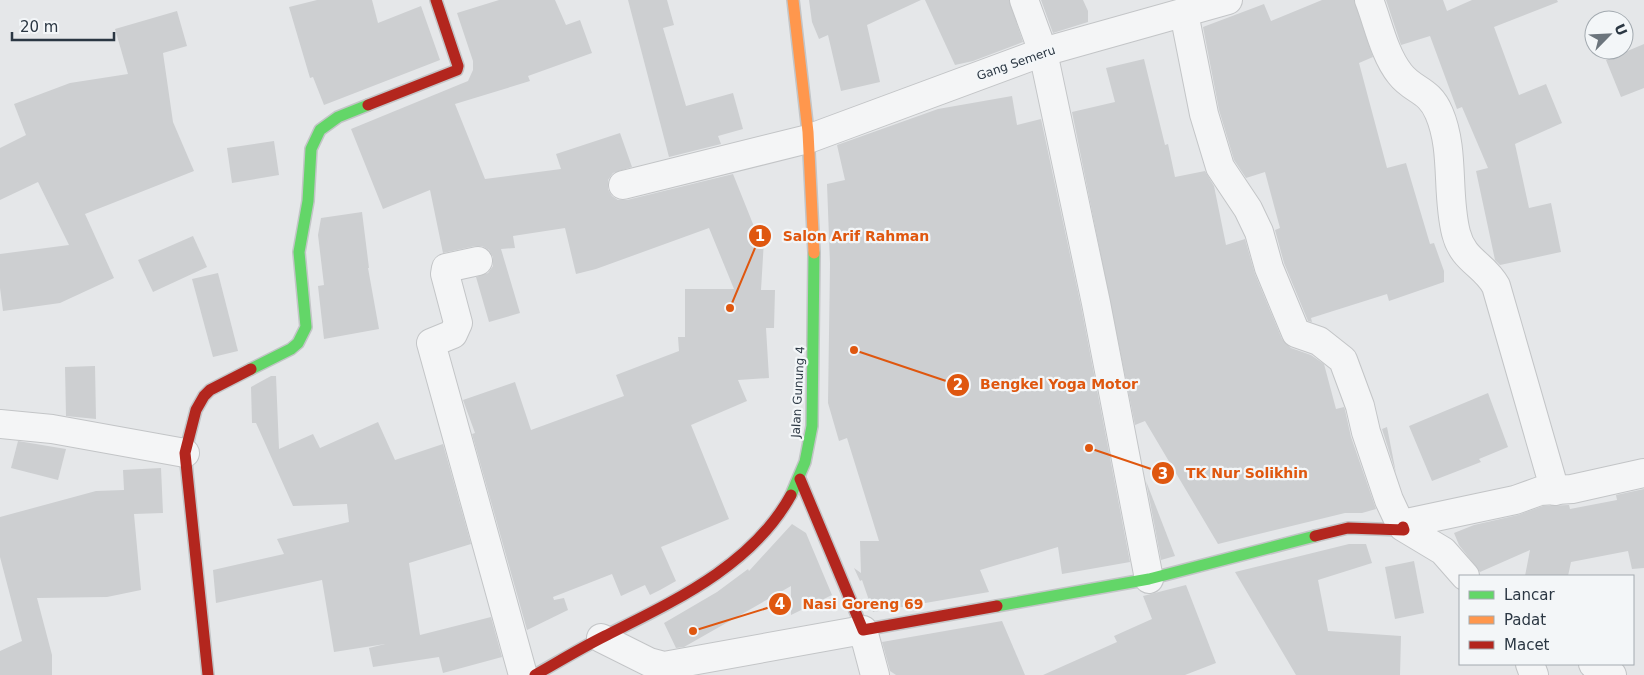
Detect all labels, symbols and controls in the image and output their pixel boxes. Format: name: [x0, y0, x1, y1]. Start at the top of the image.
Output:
scale bar: [12, 10, 115, 42]
north arrow: [1584, 10, 1634, 60]
text: 20 m: [20, 18, 58, 36]
text: U: [1611, 21, 1630, 38]
street label: Gang Semeru: [975, 43, 1057, 83]
callout: Salon Arif Rahman: [747, 221, 939, 250]
text: 1: [755, 227, 765, 245]
text: Salon Arif Rahman: [783, 228, 929, 244]
street label: Jalan Gunung 4: [789, 346, 807, 439]
callout: Bengkel Yoga Motor: [945, 370, 1148, 399]
text: 2: [953, 376, 963, 394]
text: Bengkel Yoga Motor: [980, 376, 1138, 392]
callout: TK Nur Solikhin: [1151, 459, 1318, 488]
text: 3: [1158, 465, 1168, 483]
text: TK Nur Solikhin: [1186, 465, 1308, 481]
legend: [1459, 575, 1634, 665]
text: Lancar: [1504, 586, 1555, 604]
callout: Nasi Goreng 69: [768, 589, 934, 618]
text: 4: [775, 595, 785, 613]
text: Nasi Goreng 69: [802, 596, 924, 612]
text: Padat: [1504, 611, 1546, 629]
text: Macet: [1504, 636, 1550, 654]

